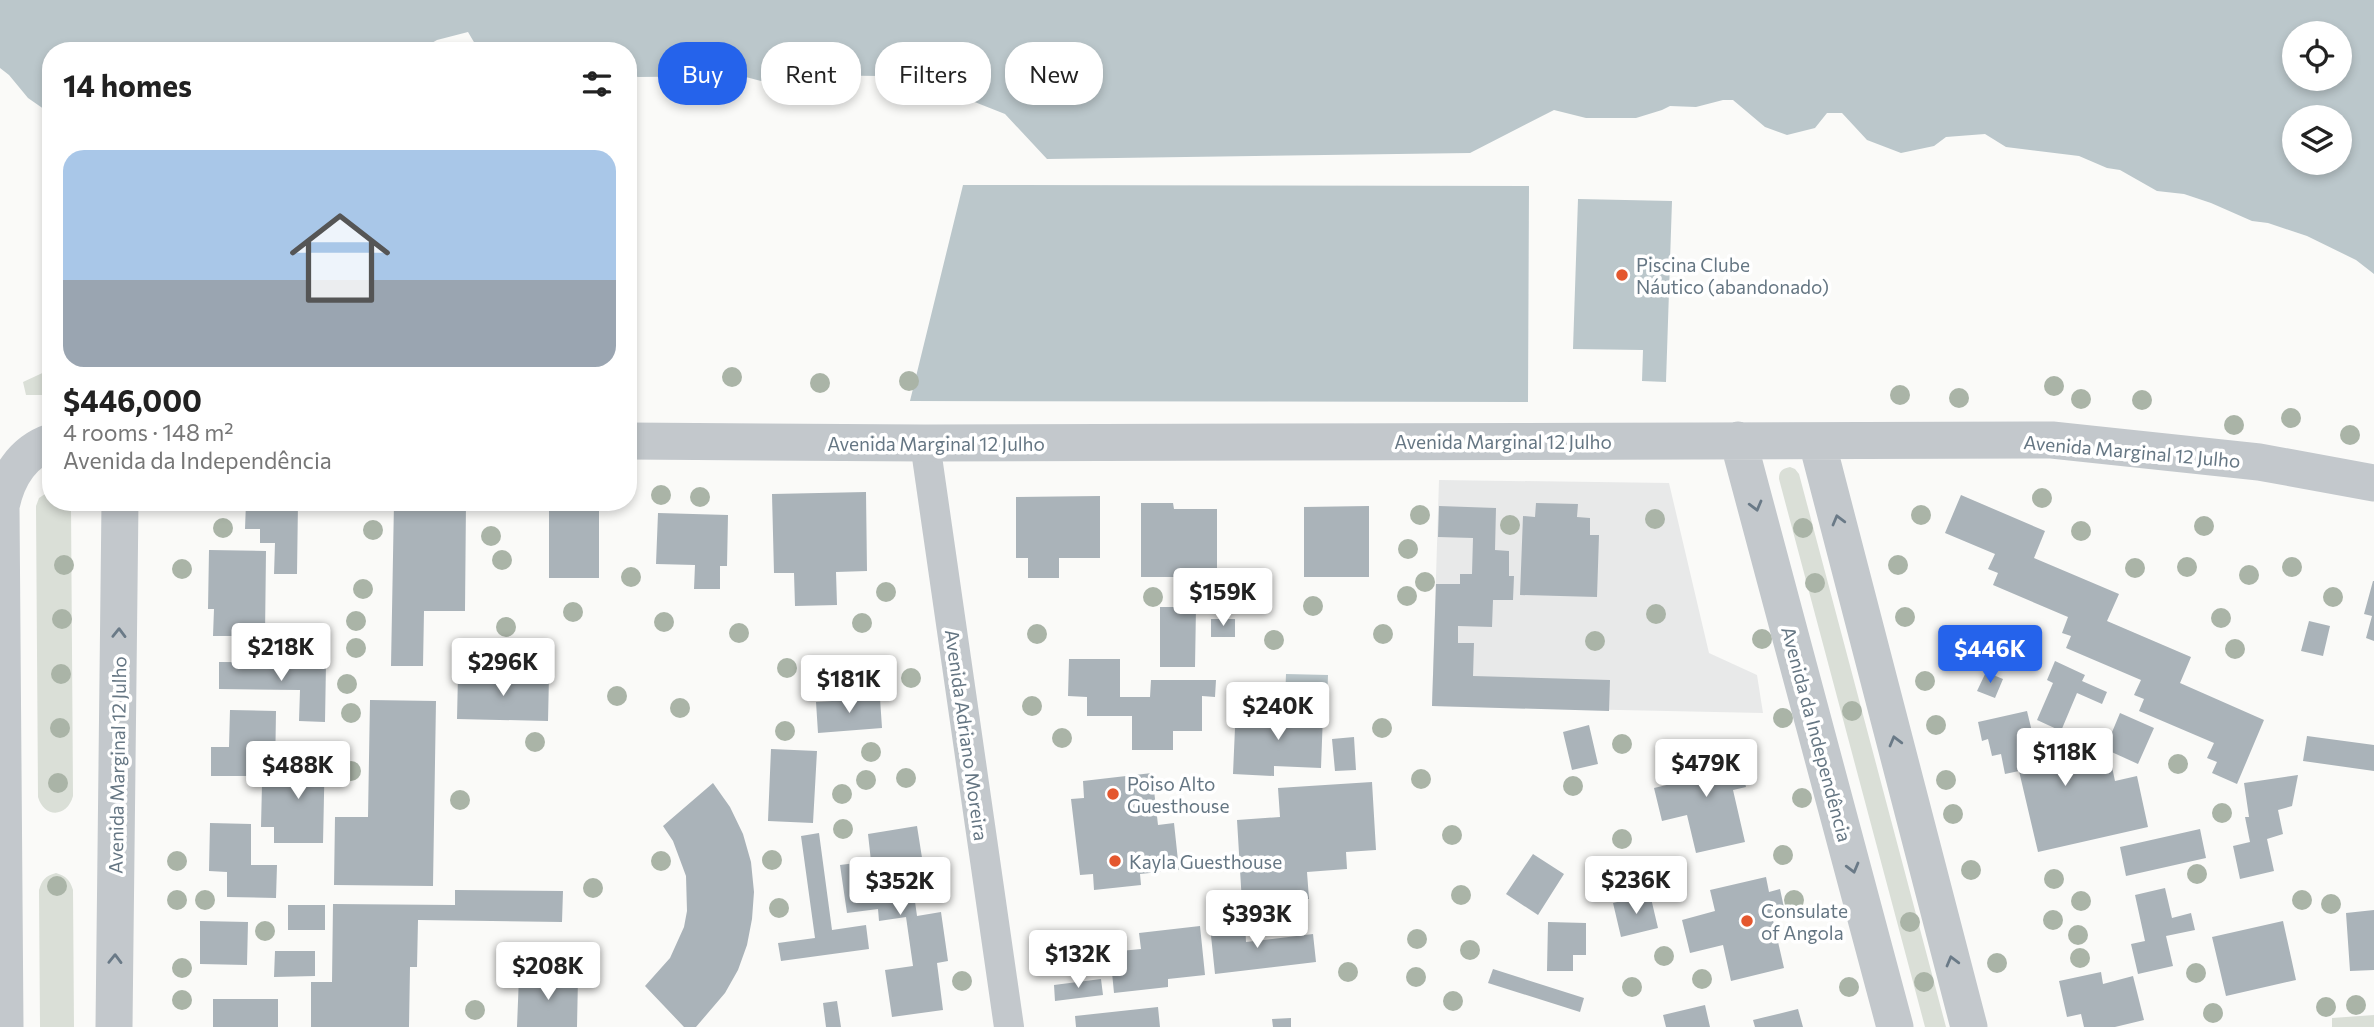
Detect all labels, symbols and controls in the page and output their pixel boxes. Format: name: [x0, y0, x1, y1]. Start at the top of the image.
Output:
map controls: [2282, 21, 2352, 175]
button: locate: [2282, 21, 2352, 91]
chip: Buy: [658, 42, 747, 105]
chip: Rent: [761, 42, 861, 105]
chip: Filters: [875, 42, 991, 105]
chip: New: [1005, 42, 1103, 105]
icon: filters: [578, 65, 616, 103]
text: 14 homes: [63, 66, 192, 103]
button: layers: [2282, 105, 2352, 175]
icon: home: [277, 195, 403, 321]
place label: Piscina Clube Náutico (abandonado): [1636, 253, 1829, 298]
marker: Piscina Clube Náutico (abandonado): [1614, 267, 1630, 283]
text: $446,000: [63, 381, 202, 418]
text: 4 rooms · 148 m²: [63, 418, 234, 446]
street label: Avenida Marginal 12 Julho: [1394, 430, 1612, 453]
street label: Avenida Marginal 12 Julho: [2023, 430, 2241, 472]
street label: Avenida Marginal 12 Julho: [827, 432, 1045, 455]
text: Avenida da Independência: [63, 446, 332, 474]
one-way arrow: [1748, 500, 1762, 512]
one-way arrow: [1832, 515, 1846, 527]
pin: $159K: [1174, 568, 1272, 628]
text: $159K: [1189, 577, 1257, 605]
pin: $218K: [232, 624, 330, 683]
street label: Avenida da Independência: [1777, 624, 1857, 844]
pin: $446K: [1941, 626, 2039, 685]
one-way arrow: [111, 628, 127, 638]
street label: Avenida Adriano Moreira: [941, 628, 993, 842]
text: $218K: [248, 632, 315, 660]
text: $446K: [1954, 634, 2026, 662]
pin: $296K: [454, 638, 552, 698]
text: $296K: [468, 647, 538, 675]
street label: Avenida Marginal 12 Julho: [104, 656, 130, 874]
pin: $181K: [800, 656, 898, 715]
text: $181K: [817, 664, 881, 692]
pin: $240K: [1229, 682, 1327, 742]
text: $240K: [1242, 691, 1314, 719]
pin: $118K: [2016, 728, 2114, 788]
one-way arrow: [1889, 735, 1903, 747]
text: $118K: [2033, 737, 2097, 765]
pin: $479K: [1657, 740, 1755, 799]
pin: $488K: [249, 742, 347, 801]
text: $479K: [1671, 748, 1741, 776]
text: $488K: [262, 750, 334, 778]
place label: Poiso Alto Guesthouse: [1127, 772, 1229, 817]
marker: Poiso Alto Guesthouse: [1105, 786, 1121, 802]
place label: Kayla Guesthouse: [1129, 850, 1282, 873]
marker: Kayla Guesthouse: [1107, 853, 1123, 869]
pin: $236K: [1587, 856, 1685, 916]
pin: $352K: [851, 858, 949, 917]
one-way arrow: [1845, 862, 1859, 874]
text: $236K: [1601, 865, 1671, 893]
text: $352K: [865, 866, 935, 894]
pin: $393K: [1208, 890, 1306, 950]
text: $393K: [1222, 899, 1292, 927]
place label: Consulate of Angola: [1761, 899, 1848, 944]
marker: Consulate of Angola: [1739, 913, 1755, 929]
pin: $132K: [1029, 930, 1127, 990]
text: $132K: [1045, 939, 1111, 967]
pin: $208K: [499, 942, 597, 1002]
text: $208K: [512, 951, 584, 979]
one-way arrow: [107, 953, 123, 964]
one-way arrow: [1946, 955, 1960, 967]

